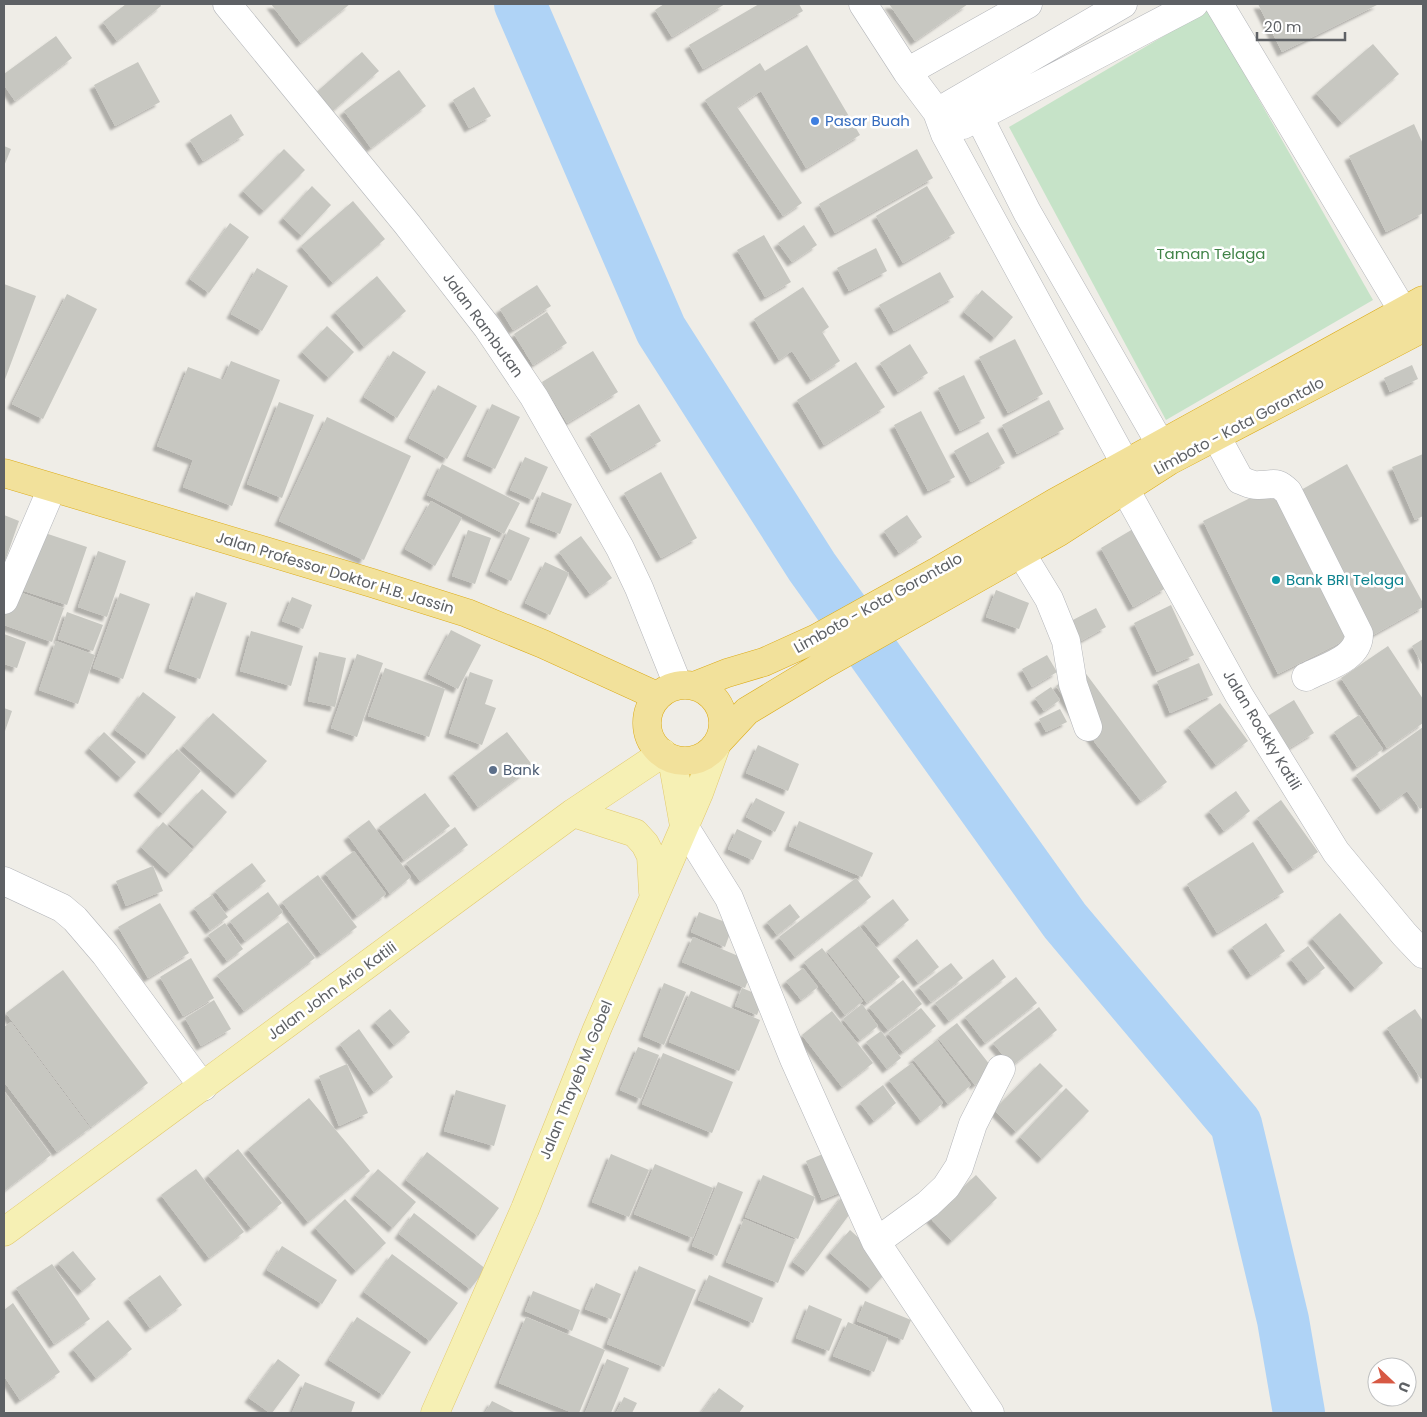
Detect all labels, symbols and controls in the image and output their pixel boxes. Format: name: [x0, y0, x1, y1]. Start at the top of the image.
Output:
scale bar: [1257, 10, 1344, 42]
text: 20 m: [1264, 16, 1302, 37]
place label: Pasar Buah: [825, 110, 910, 131]
marker: Pasar Buah: [809, 115, 821, 127]
park label: Taman Telaga: [1157, 243, 1265, 264]
street label: Jalan Rambutan: [438, 268, 529, 382]
street label: Limboto - Kota Gorontalo: [1150, 372, 1328, 479]
street label: Jalan Professor Doktor H.B. Jassin: [213, 526, 457, 619]
street label: Limboto - Kota Gorontalo: [790, 547, 966, 658]
place label: Bank BRI Telaga: [1286, 569, 1404, 590]
marker: Bank BRI Telaga: [1270, 574, 1282, 586]
street label: Jalan Rockky Katili: [1218, 666, 1307, 794]
place label: Bank: [503, 759, 540, 780]
marker: Bank: [487, 764, 499, 776]
street label: Jalan John Ario Katili: [263, 937, 401, 1045]
street label: Jalan Thayeb M. Gobel: [534, 997, 617, 1162]
north arrow: [1367, 1357, 1417, 1407]
text: U: [1393, 1379, 1415, 1395]

